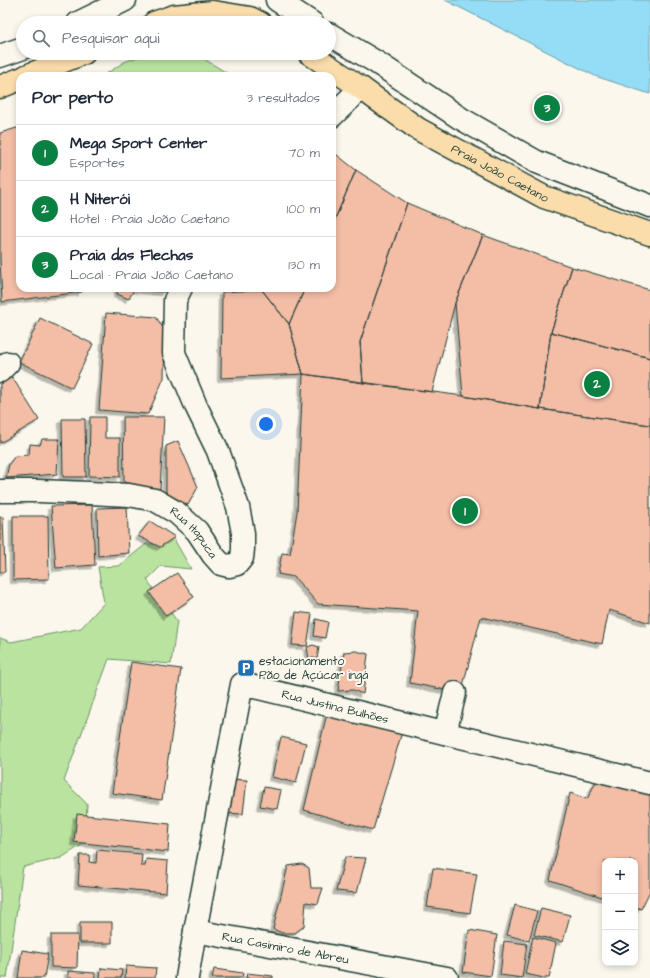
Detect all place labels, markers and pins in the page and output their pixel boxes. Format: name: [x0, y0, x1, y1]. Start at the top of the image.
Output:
pin: 3: [534, 93, 560, 123]
pin: 2: [584, 369, 610, 399]
pin: 1: [452, 496, 478, 526]
place label: estacionamento Pão de Açúcar ingá: [259, 653, 368, 685]
parking icon: estacionamento Pão de Açúcar ingá: [236, 658, 256, 678]

